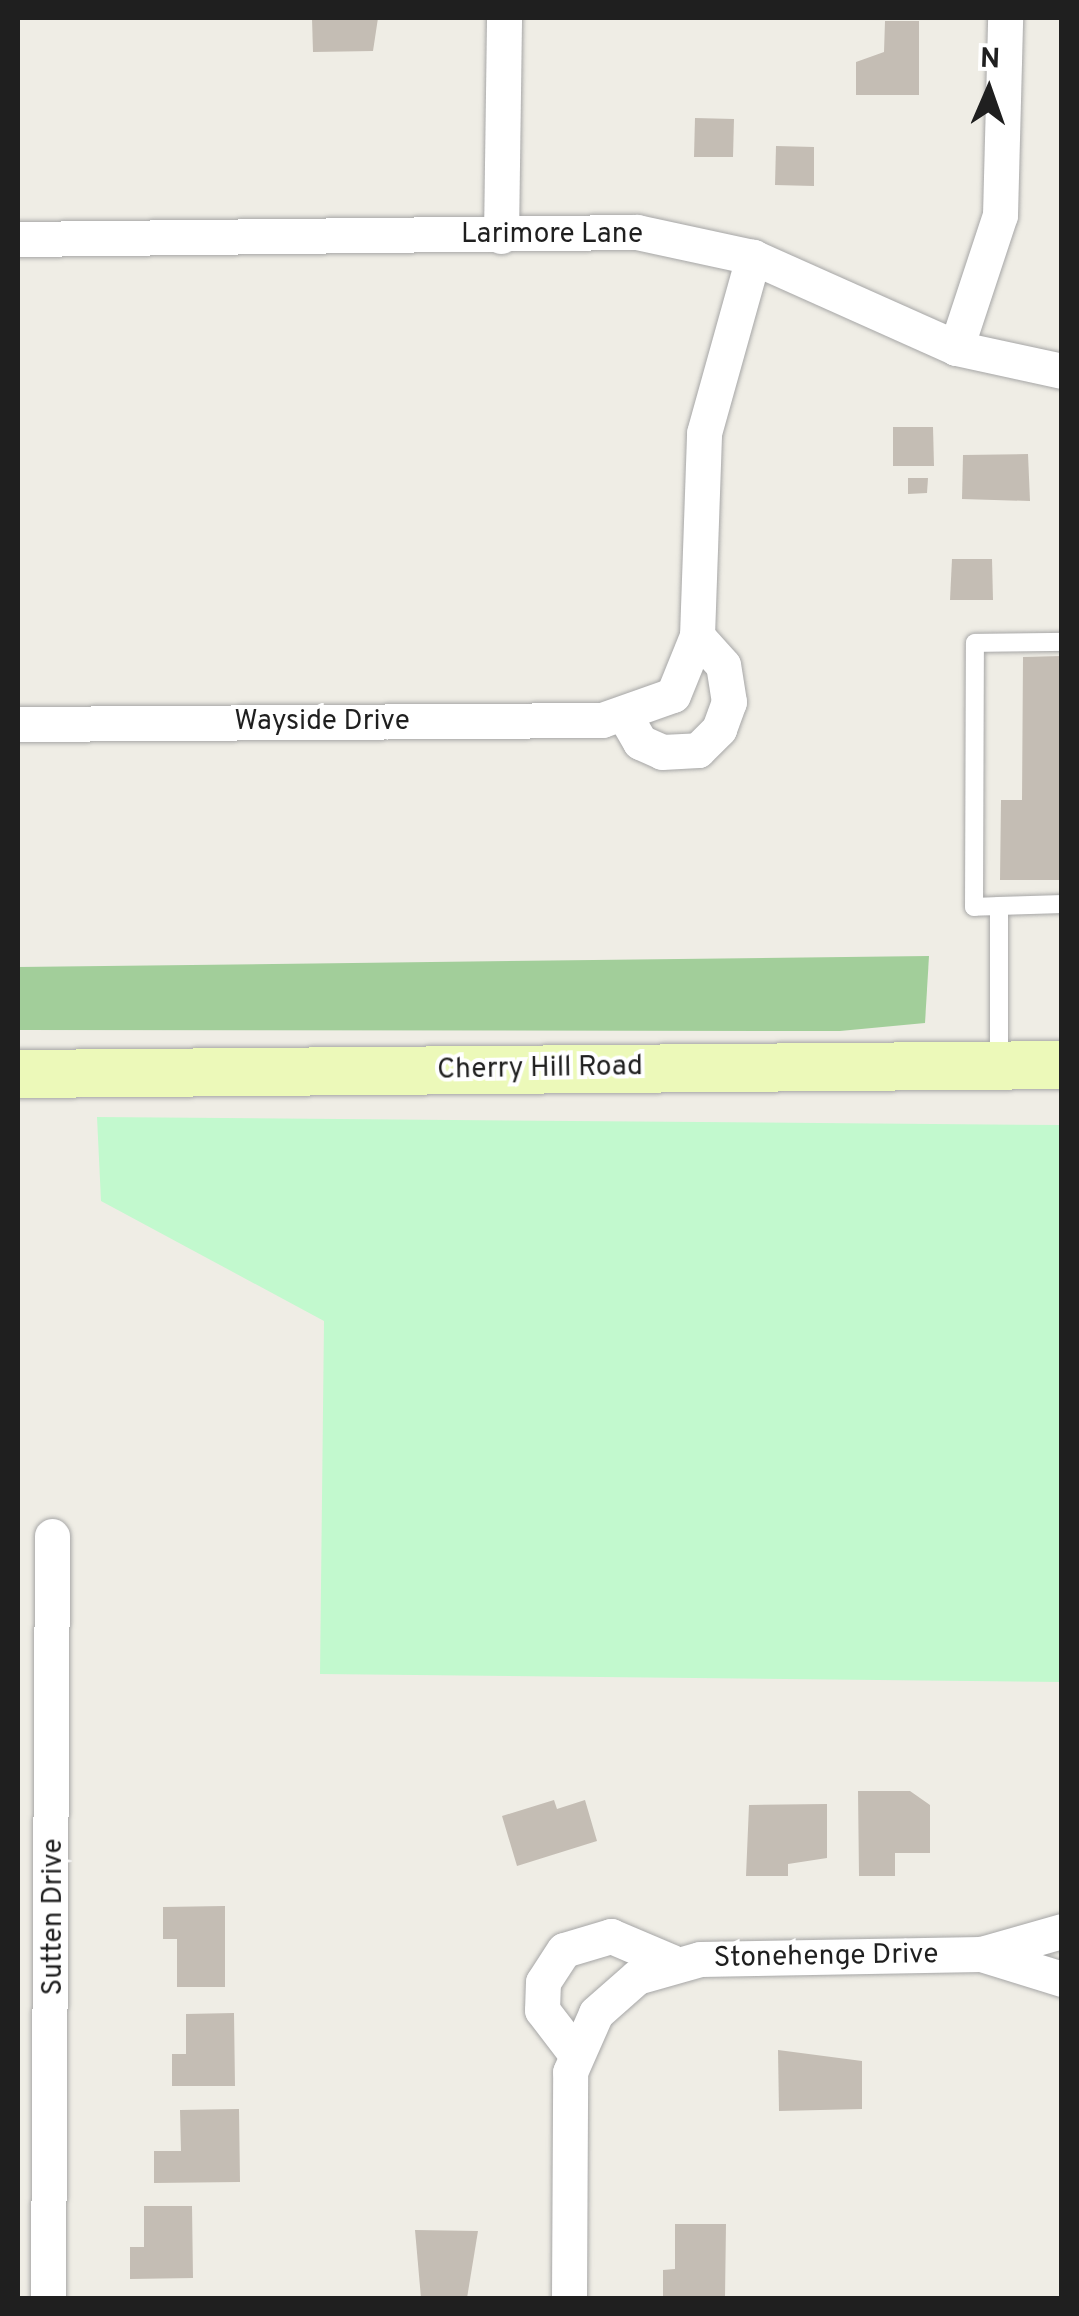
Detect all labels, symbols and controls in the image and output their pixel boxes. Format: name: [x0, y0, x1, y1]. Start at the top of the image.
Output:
north arrow: [939, 40, 1039, 140]
text: N: [979, 42, 1001, 78]
street label: Larimore Lane: [461, 218, 643, 252]
street label: Wayside Drive: [234, 705, 410, 739]
street label: Cherry Hill Road: [437, 1050, 643, 1088]
street label: Sutten Drive: [37, 1838, 71, 1996]
street label: Stonehenge Drive: [713, 1938, 939, 1976]

